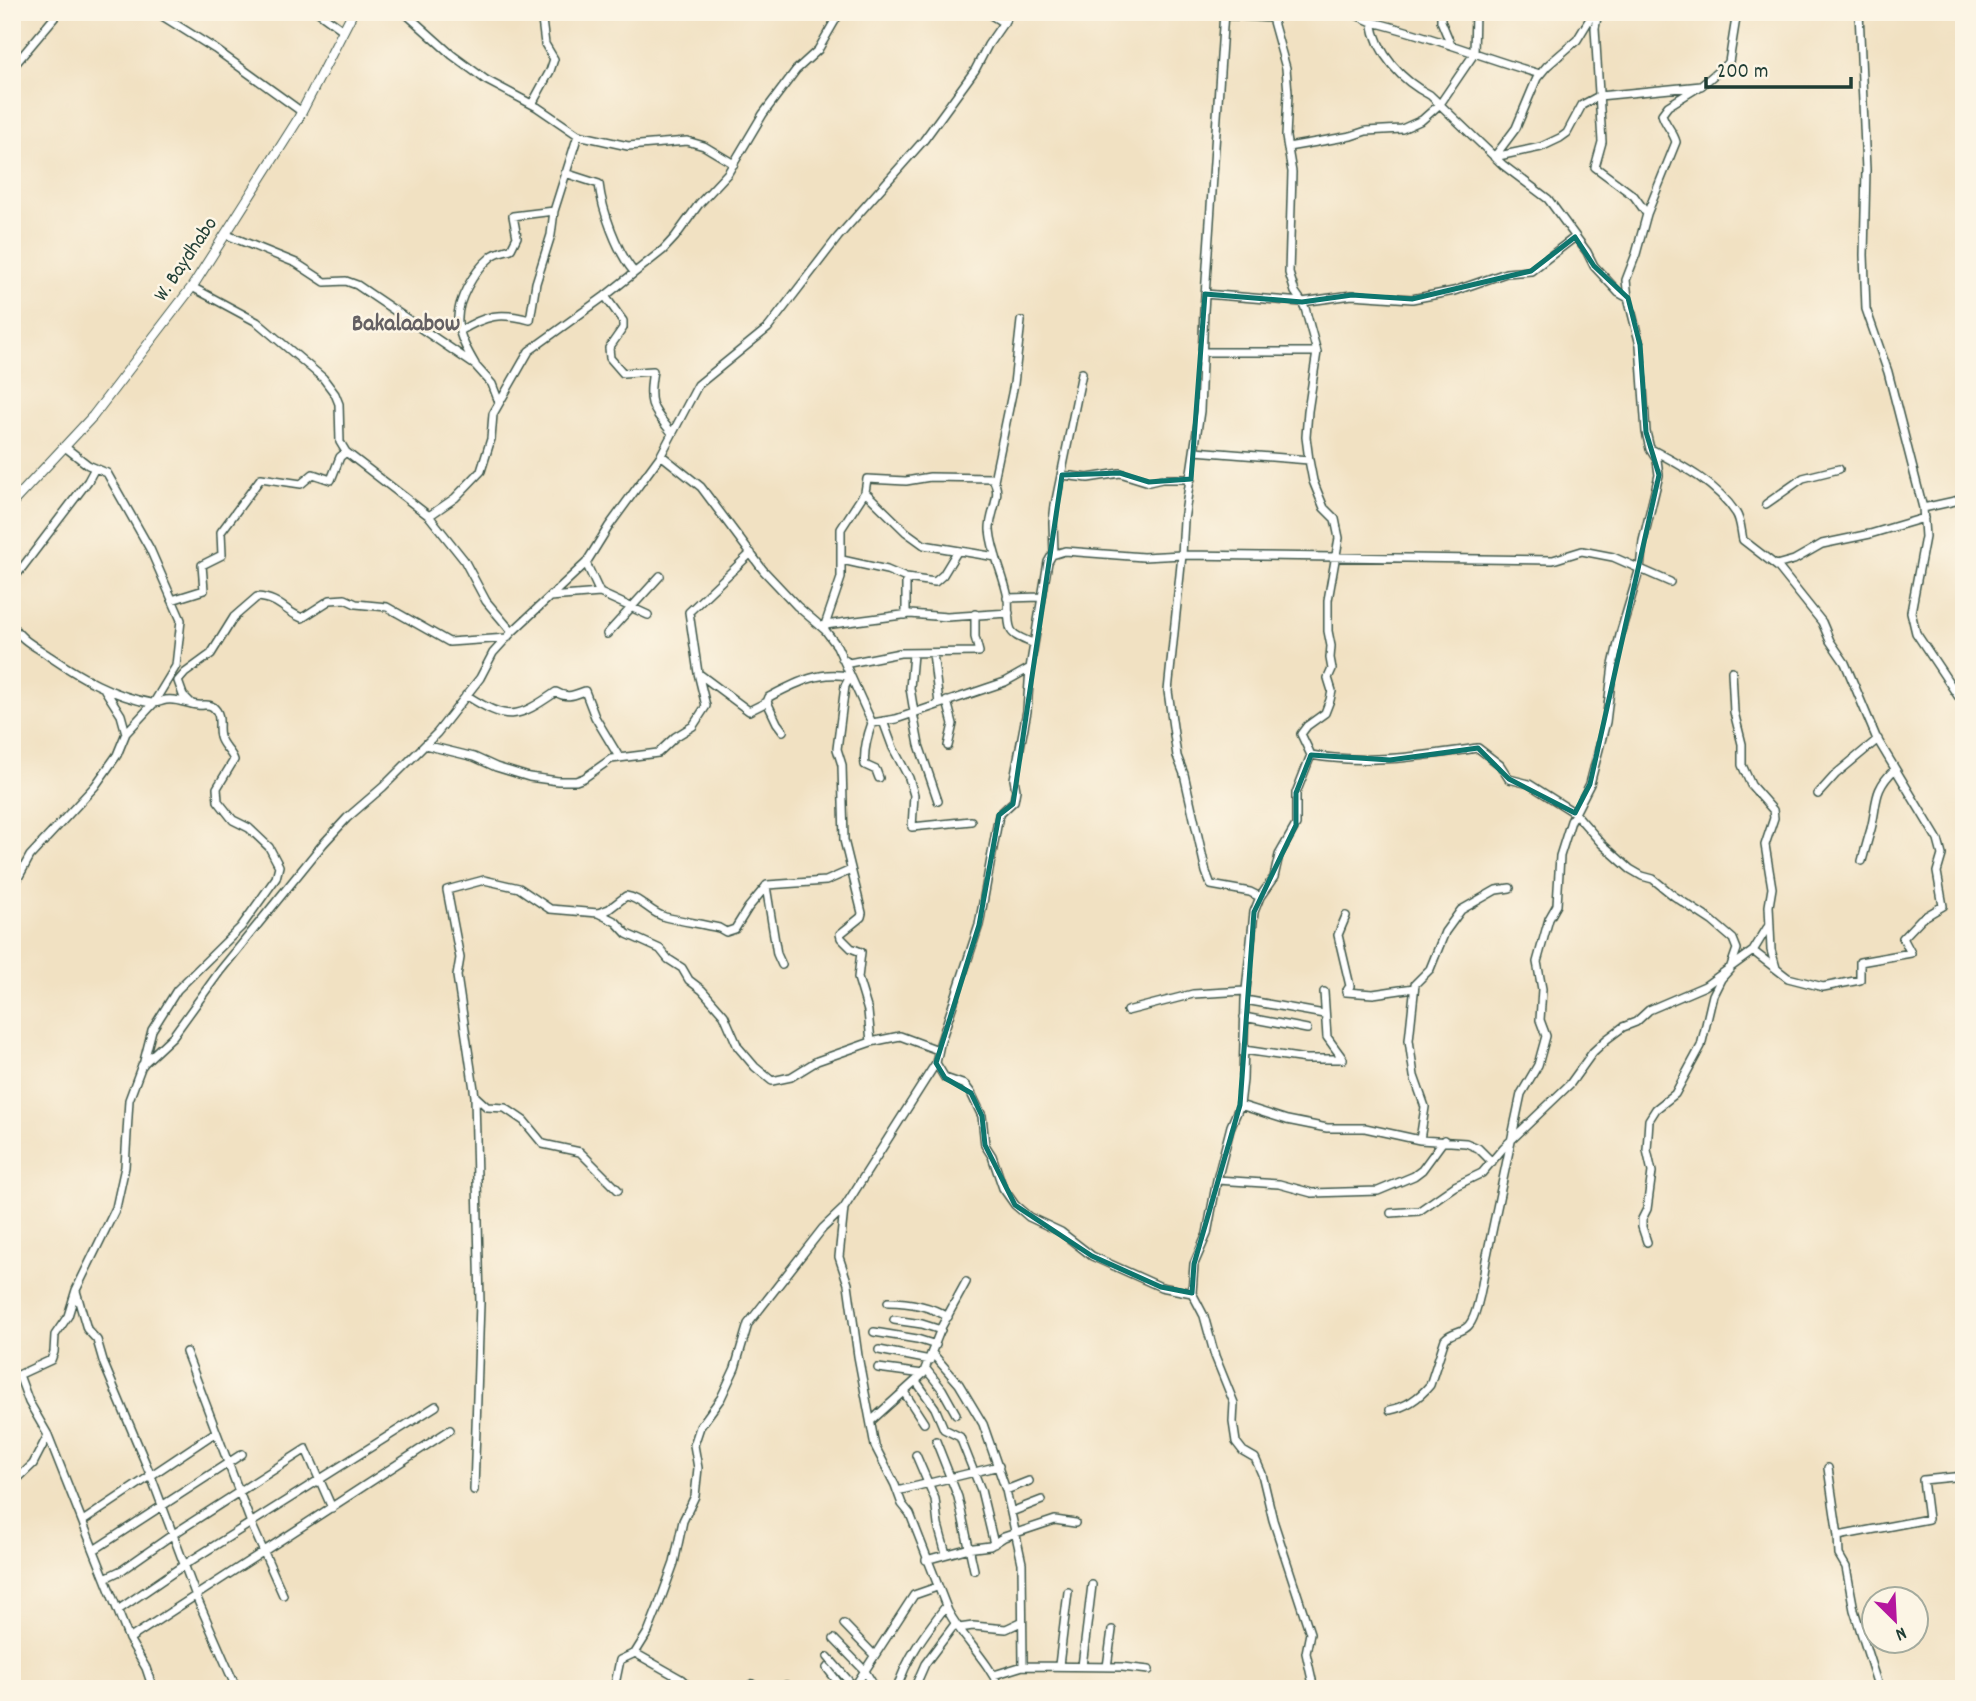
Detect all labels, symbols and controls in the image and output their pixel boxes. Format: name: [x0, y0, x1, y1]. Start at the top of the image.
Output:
scale bar: [1706, 46, 1852, 90]
text: 200 m: [1717, 58, 1768, 88]
street label: W. Baydhabo: [148, 212, 226, 308]
district label: Bakalaabow: [352, 308, 460, 342]
north arrow: [1860, 1586, 1930, 1656]
text: N: [1891, 1618, 1910, 1647]

